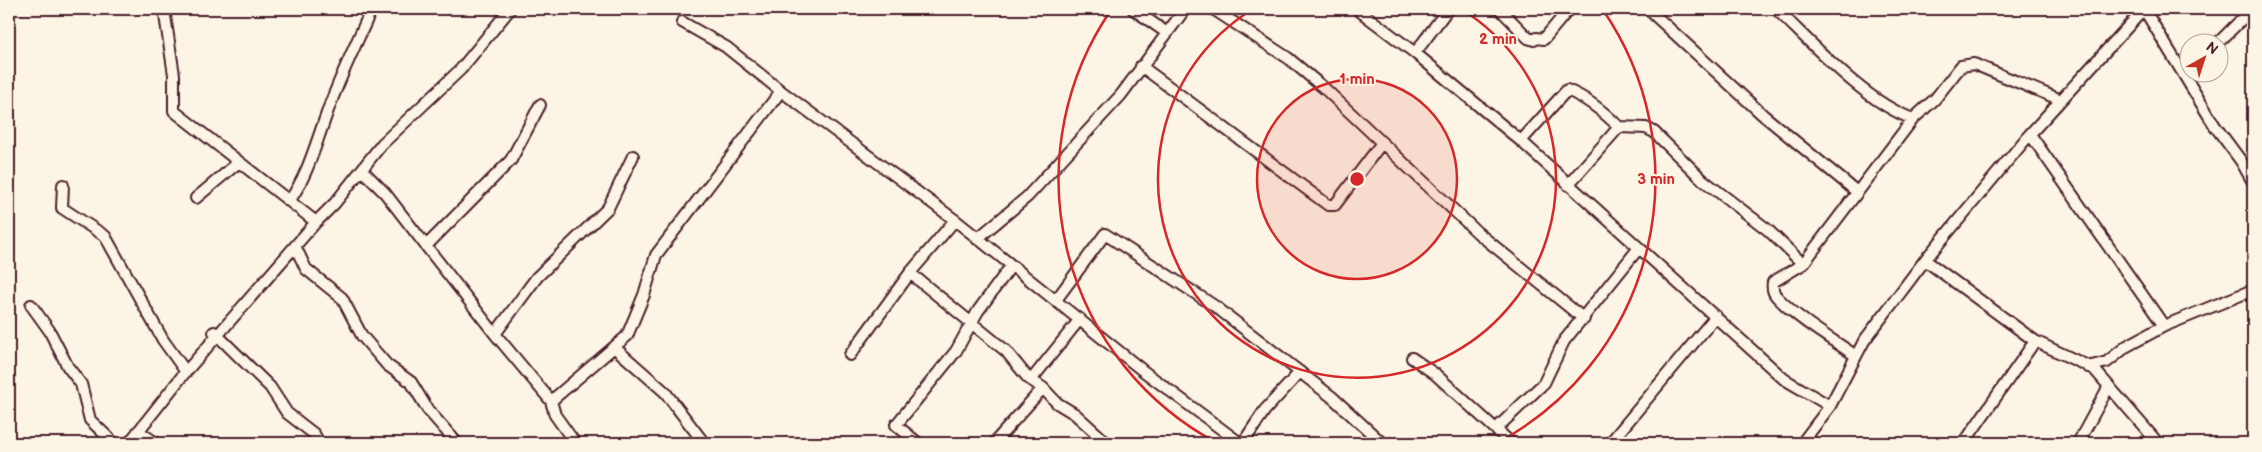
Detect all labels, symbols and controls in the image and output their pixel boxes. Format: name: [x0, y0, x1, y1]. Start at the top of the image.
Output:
text: 2 min: [1479, 30, 1517, 49]
north arrow: [2180, 32, 2230, 82]
text: N: [2202, 38, 2221, 58]
text: 1 min: [1339, 70, 1375, 89]
centre of rings: [1348, 170, 1366, 188]
text: 3 min: [1637, 170, 1675, 189]

